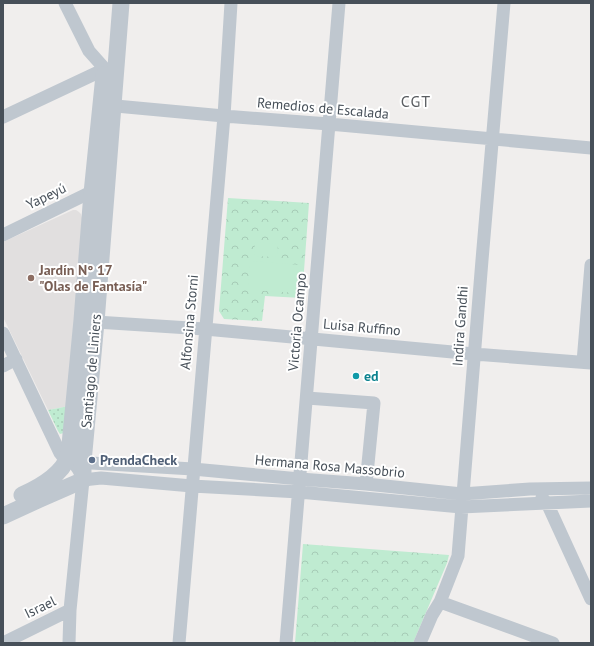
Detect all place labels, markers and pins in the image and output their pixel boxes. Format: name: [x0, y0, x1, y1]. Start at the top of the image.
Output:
place label: Jardín N° 17 "Olas de Fantasía": [38, 261, 147, 295]
marker: Jardín N° 17 "Olas de Fantasía": [26, 273, 36, 283]
place label: ed: [364, 367, 379, 385]
marker: ed: [351, 371, 361, 381]
place label: PrendaCheck: [100, 451, 177, 469]
marker: PrendaCheck: [87, 455, 97, 465]

